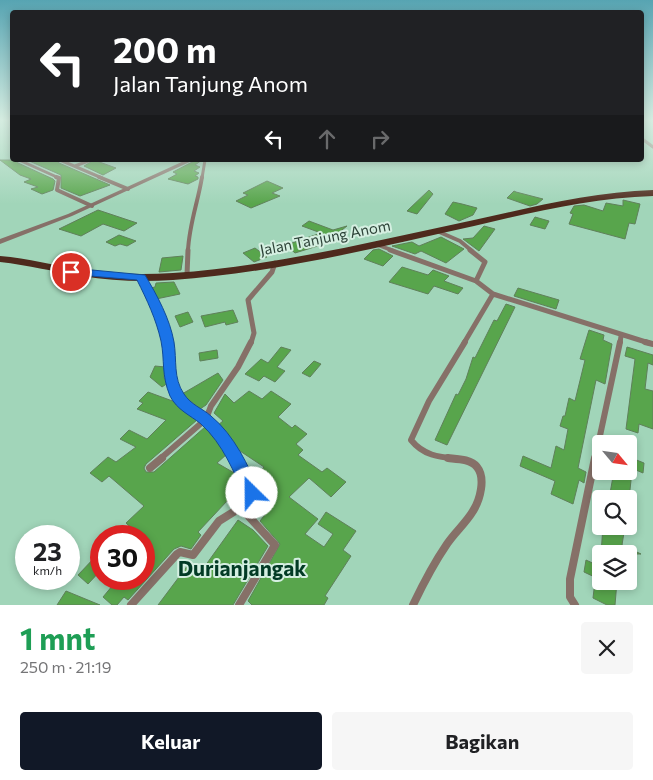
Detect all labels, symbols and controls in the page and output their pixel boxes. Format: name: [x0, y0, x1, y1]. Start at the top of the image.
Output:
text: 200 m: [113, 27, 216, 70]
icon: left: [30, 30, 95, 95]
text: Jalan Tanjung Anom: [113, 70, 308, 97]
icon: left: [260, 125, 288, 153]
icon: ahead: [313, 125, 341, 153]
icon: right: [366, 125, 394, 153]
street label: Jalan Tanjung Anom: [258, 215, 392, 259]
pin: [50, 251, 92, 293]
icon: arrive: [57, 258, 85, 286]
north arrow: [592, 435, 638, 480]
map controls: [592, 435, 637, 590]
position arrow: [225, 466, 277, 518]
button: search: [592, 490, 637, 535]
speed limit sign: 30: [90, 525, 155, 590]
text: 23: [33, 536, 62, 566]
button: layers: [592, 545, 637, 590]
district label: Durianjangak: [178, 555, 306, 580]
text: km/h: [33, 563, 62, 577]
text: 1 mnt: [20, 619, 96, 656]
button: close: [581, 622, 633, 674]
text: 250 m · 21:19: [20, 657, 111, 676]
button: Keluar: [20, 712, 322, 770]
button: Bagikan: [332, 712, 633, 770]

